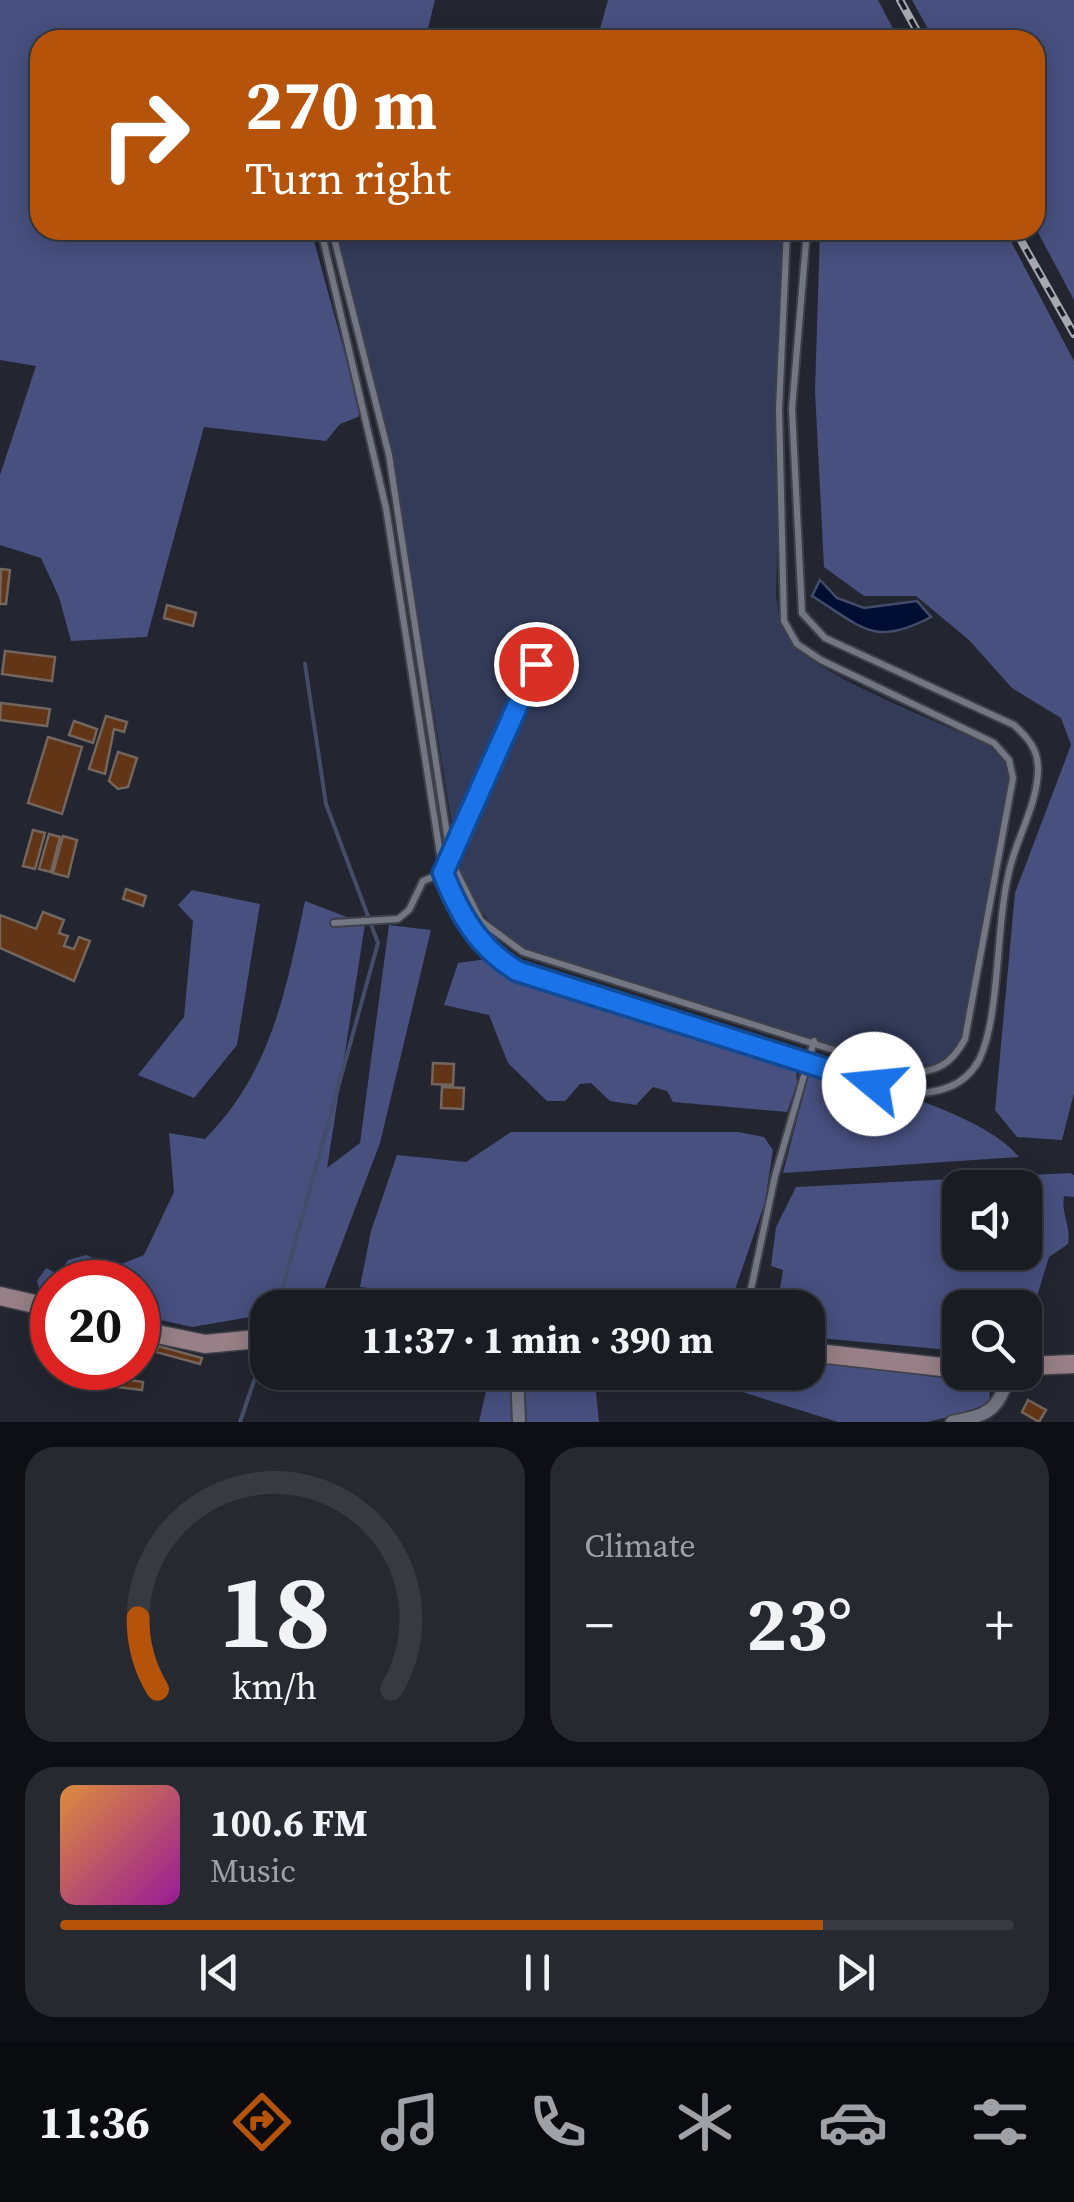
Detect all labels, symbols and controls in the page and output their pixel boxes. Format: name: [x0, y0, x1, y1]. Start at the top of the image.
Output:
text: 270 m: [245, 56, 437, 152]
icon: right: [80, 70, 210, 200]
text: Turn right: [245, 147, 451, 209]
pin: [494, 622, 579, 707]
icon: arrive: [509, 637, 564, 692]
position arrow: [822, 1032, 926, 1136]
map controls: [942, 1170, 1042, 1390]
button: sound: [942, 1170, 1042, 1270]
speed limit sign: 20: [30, 1260, 160, 1390]
button: search: [942, 1290, 1042, 1390]
text: 11:37 · 1 min · 390 m: [361, 1314, 714, 1366]
text: Climate: [585, 1524, 696, 1568]
text: 18: [218, 1539, 331, 1682]
text: 23°: [746, 1572, 852, 1675]
text: −: [585, 1587, 614, 1662]
text: +: [985, 1587, 1014, 1662]
text: km/h: [232, 1662, 317, 1711]
text: 100.6 FM: [210, 1797, 368, 1849]
text: Music: [210, 1849, 296, 1893]
icon: previous: [192, 1945, 247, 2000]
icon: pause: [510, 1945, 565, 2000]
icon: next: [828, 1945, 883, 2000]
icon: directions: [227, 2087, 297, 2157]
icon: music: [375, 2087, 445, 2157]
icon: phone: [523, 2087, 593, 2157]
icon: climate: [670, 2087, 740, 2157]
icon: car: [818, 2087, 888, 2157]
icon: filters: [965, 2087, 1035, 2157]
text: 11:36: [39, 2091, 150, 2153]

